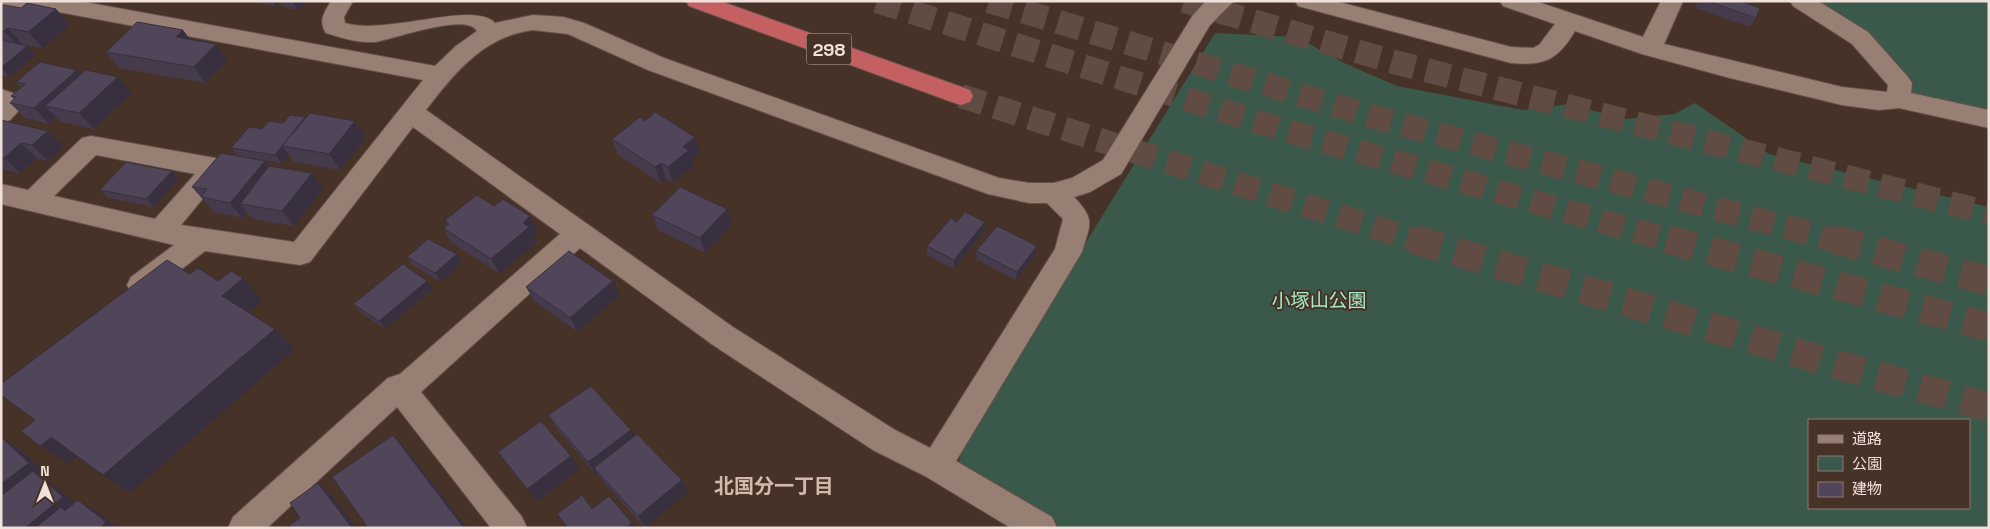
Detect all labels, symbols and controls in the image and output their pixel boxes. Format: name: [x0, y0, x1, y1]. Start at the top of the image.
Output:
road number: 298: [806, 34, 852, 64]
park label: 小塚山公園: [1271, 288, 1367, 313]
legend: [1808, 419, 1970, 509]
text: 道路: [1852, 429, 1882, 448]
text: 公園: [1852, 454, 1882, 473]
north arrow: [20, 459, 70, 509]
text: N: [40, 462, 50, 480]
district label: 北国分一丁目: [714, 473, 834, 499]
text: 建物: [1852, 479, 1882, 498]

